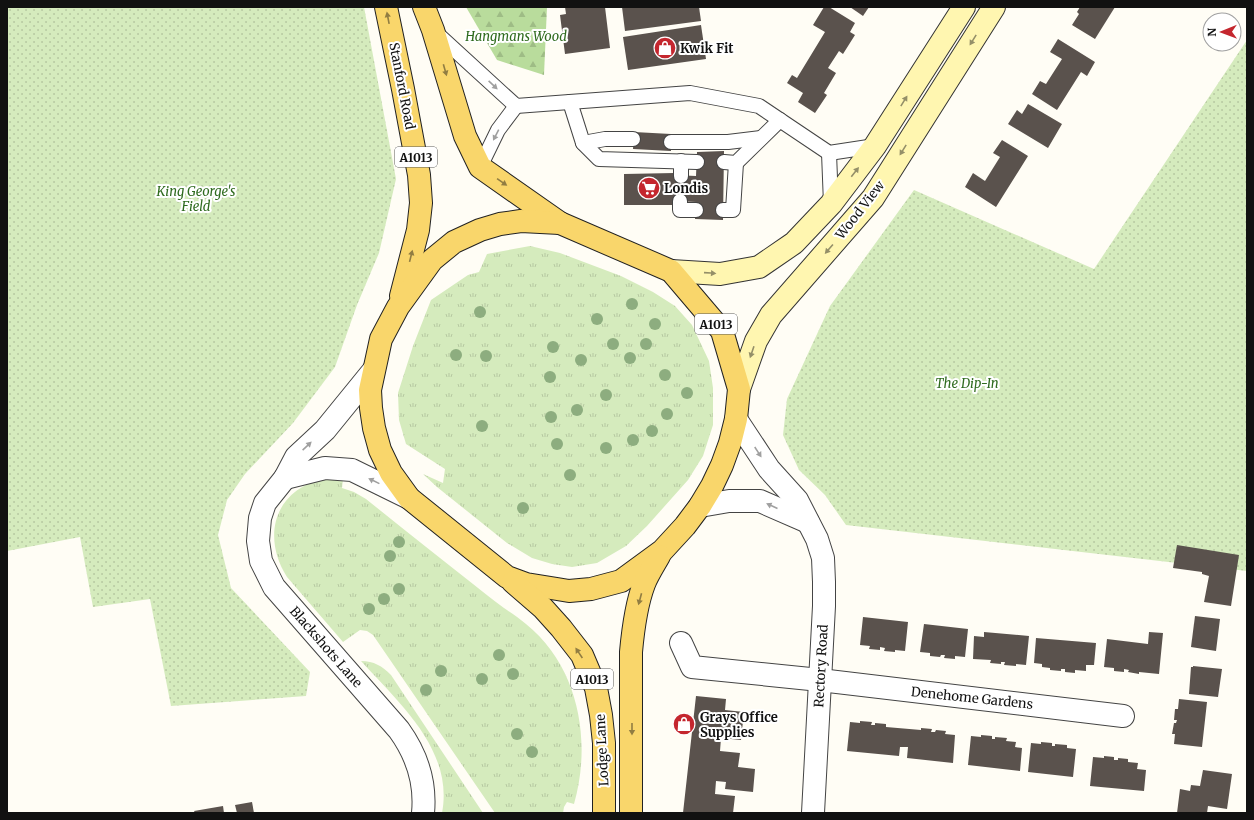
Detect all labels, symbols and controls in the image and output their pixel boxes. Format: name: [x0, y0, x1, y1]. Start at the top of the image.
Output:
one-way arrow: [385, 12, 391, 24]
north arrow: [1202, 12, 1242, 52]
text: N: [1205, 27, 1219, 37]
park label: Hangmans Wood: [464, 28, 567, 45]
shop icon: Kwik Fit: [652, 35, 678, 61]
one-way arrow: [969, 35, 977, 45]
place label: Kwik Fit: [680, 40, 734, 57]
street label: Stanford Road: [385, 41, 419, 131]
one-way arrow: [442, 65, 448, 77]
one-way arrow: [488, 80, 498, 89]
one-way arrow: [900, 96, 908, 106]
one-way arrow: [493, 129, 499, 141]
one-way arrow: [900, 144, 907, 156]
road number: A1013: [395, 147, 437, 167]
one-way arrow: [851, 166, 860, 177]
supermarket icon: Londis: [636, 175, 662, 201]
street label: Wood View: [831, 176, 889, 243]
one-way arrow: [497, 178, 507, 186]
place label: Londis: [664, 180, 709, 197]
park label: King George's Field: [156, 183, 236, 215]
one-way arrow: [824, 243, 833, 254]
one-way arrow: [409, 249, 415, 262]
one-way arrow: [704, 270, 716, 277]
road number: A1013: [695, 314, 737, 334]
one-way arrow: [749, 347, 755, 359]
park label: The Dip-In: [935, 375, 999, 392]
one-way arrow: [302, 442, 312, 451]
one-way arrow: [754, 446, 761, 458]
one-way arrow: [368, 478, 379, 484]
one-way arrow: [766, 503, 778, 509]
one-way arrow: [637, 594, 643, 606]
street label: Blackshots Lane: [286, 603, 366, 691]
street label: Rectory Road: [810, 624, 832, 708]
one-way arrow: [575, 647, 583, 658]
road number: A1013: [571, 669, 613, 689]
street label: Denehome Gardens: [910, 683, 1034, 713]
place label: Grays Office Supplies: [700, 709, 778, 741]
shop icon: Grays Office Supplies: [671, 711, 697, 737]
street label: Lodge Lane: [592, 713, 612, 787]
one-way arrow: [629, 723, 635, 736]

